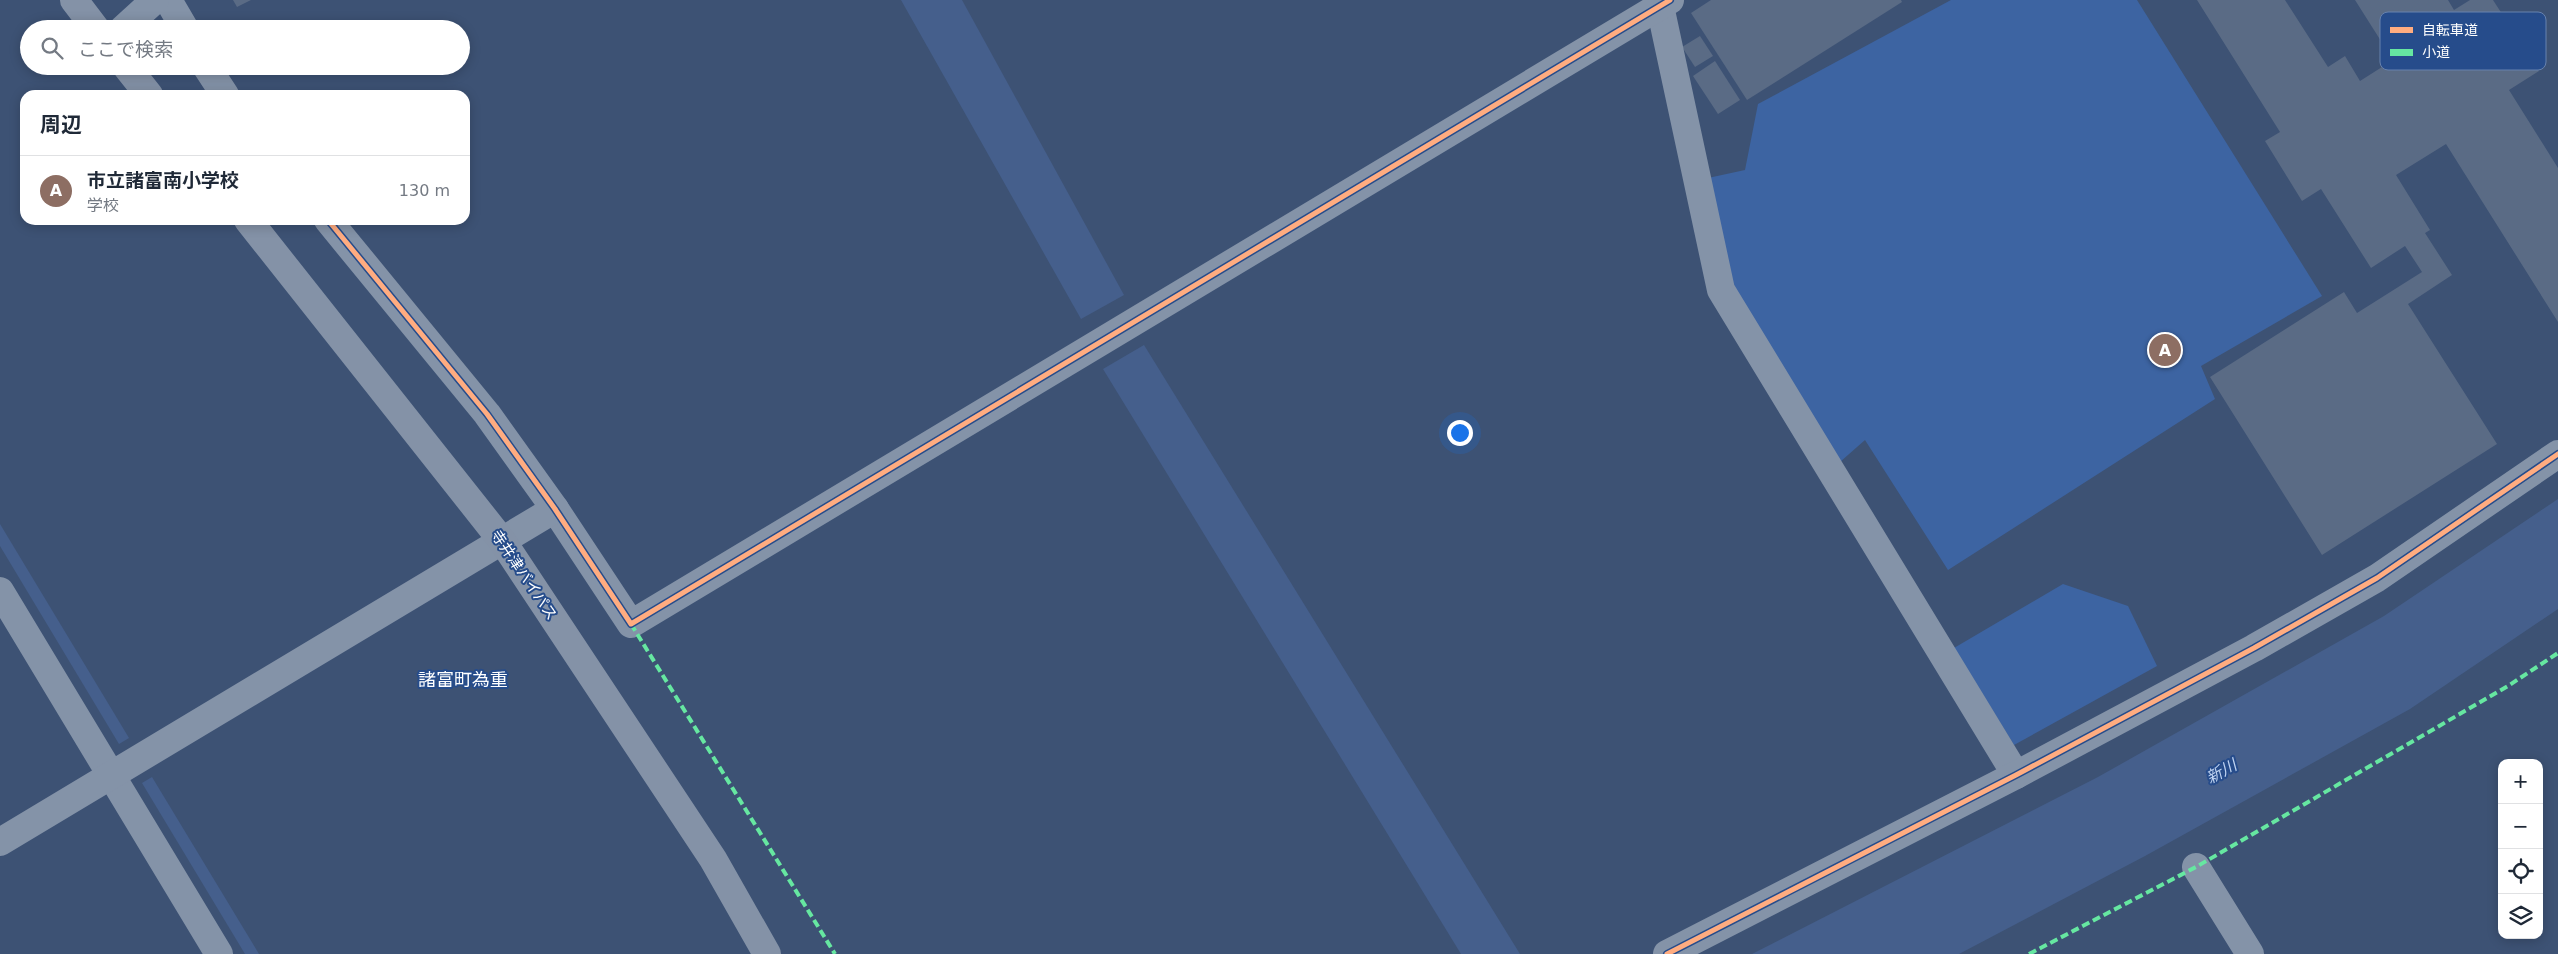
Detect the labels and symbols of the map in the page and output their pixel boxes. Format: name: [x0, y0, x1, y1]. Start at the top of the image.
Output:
legend: [2380, 12, 2546, 70]
text: 自転車道: [2422, 22, 2478, 38]
text: 小道: [2422, 44, 2450, 60]
pin: A: [2149, 331, 2181, 369]
your location: [1447, 420, 1473, 446]
street label: 寺井津バイパス: [487, 527, 561, 623]
district label: 諸富町為重: [418, 669, 508, 690]
water label: 新川: [2203, 754, 2242, 788]

